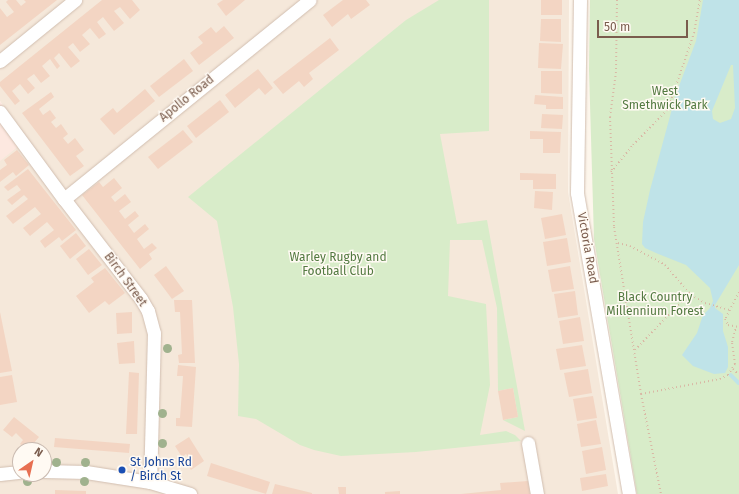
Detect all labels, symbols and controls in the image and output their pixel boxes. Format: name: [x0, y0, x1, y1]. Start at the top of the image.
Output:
scale bar: [599, 12, 690, 38]
text: 50 m: [604, 20, 630, 34]
street label: Apollo Road: [157, 73, 217, 125]
park label: West Smethwick Park: [622, 85, 708, 113]
street label: Victoria Road: [574, 211, 600, 285]
street label: Birch Street: [101, 250, 149, 310]
park label: Warley Rugby and Football Club: [289, 251, 387, 279]
park label: Black Country Millennium Forest: [606, 291, 704, 319]
north arrow: [12, 442, 52, 482]
text: N: [32, 445, 45, 460]
place label: St Johns Rd / Birch St: [130, 456, 192, 484]
marker: St Johns Rd / Birch St: [117, 465, 127, 475]

